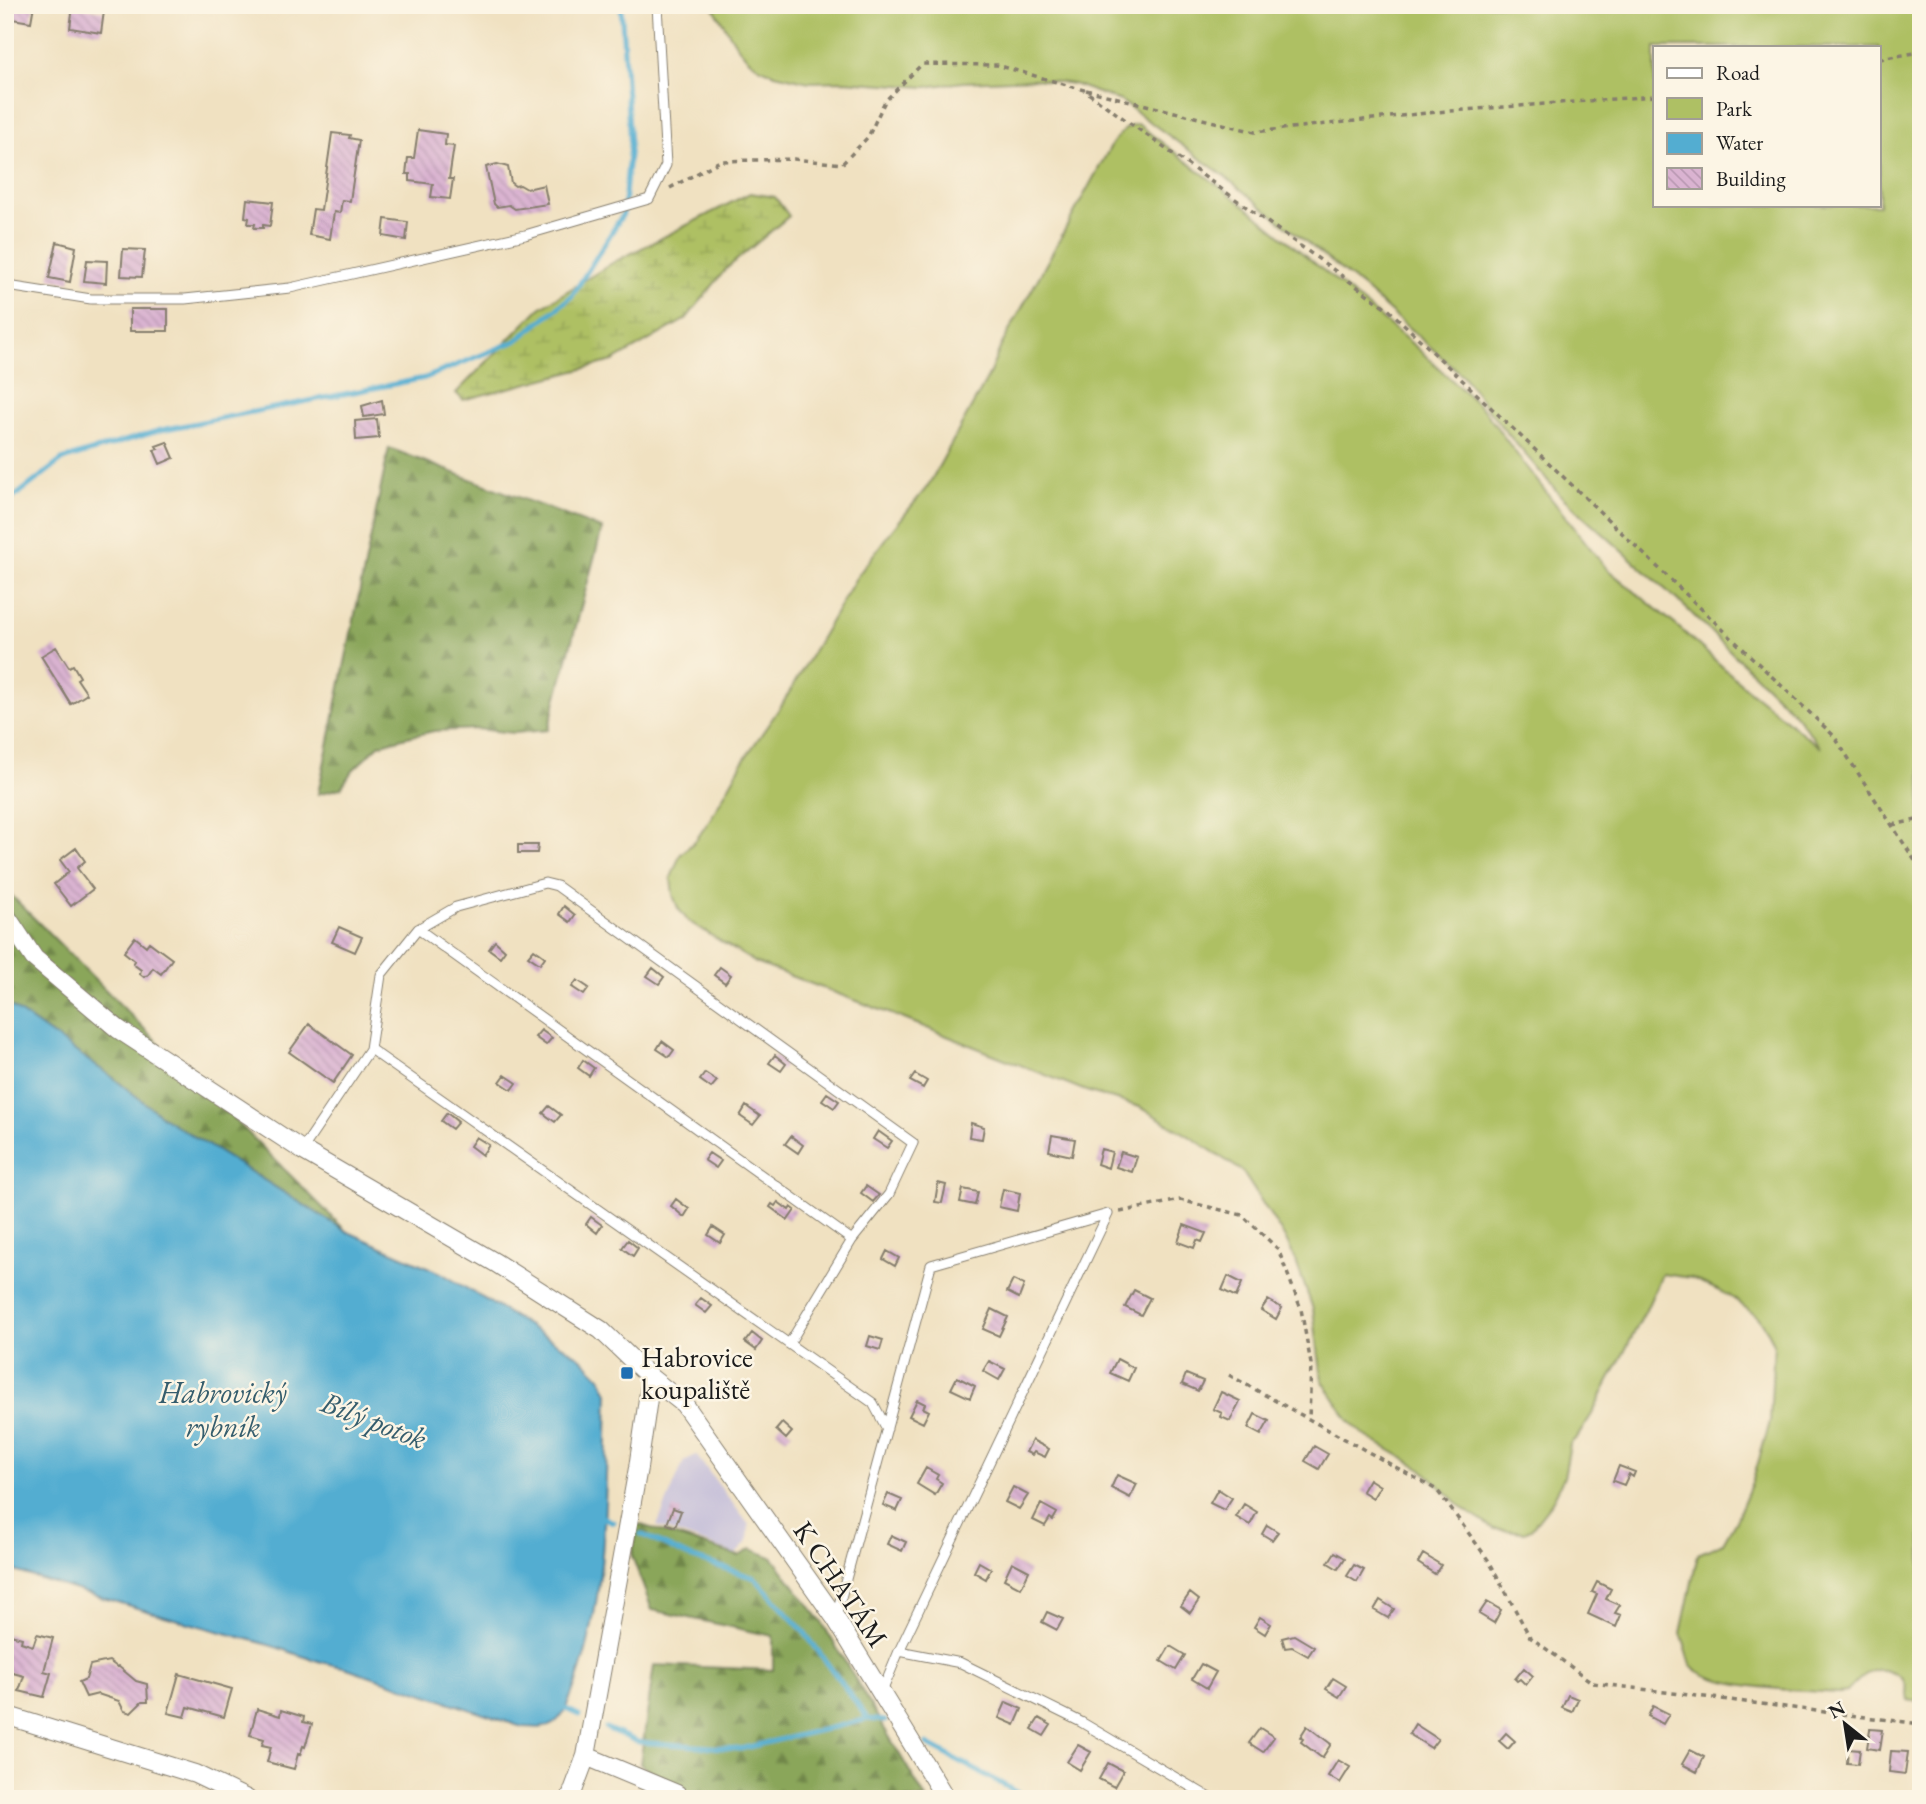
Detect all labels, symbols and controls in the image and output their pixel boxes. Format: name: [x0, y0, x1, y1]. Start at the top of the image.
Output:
legend: [1653, 46, 1881, 206]
text: Road: [1716, 59, 1760, 86]
text: Park: [1716, 95, 1753, 122]
text: Water: [1716, 129, 1763, 156]
text: Building: [1716, 165, 1786, 192]
place label: Habrovice koupaliště: [641, 1339, 753, 1407]
marker: Habrovice koupaliště: [619, 1365, 635, 1381]
water label: Habrovický rybník: [158, 1373, 287, 1446]
water label: Bílý potok: [315, 1382, 433, 1458]
street label: K CHATÁM: [786, 1514, 896, 1654]
north arrow: [1811, 1688, 1881, 1758]
text: N: [1824, 1695, 1850, 1724]

